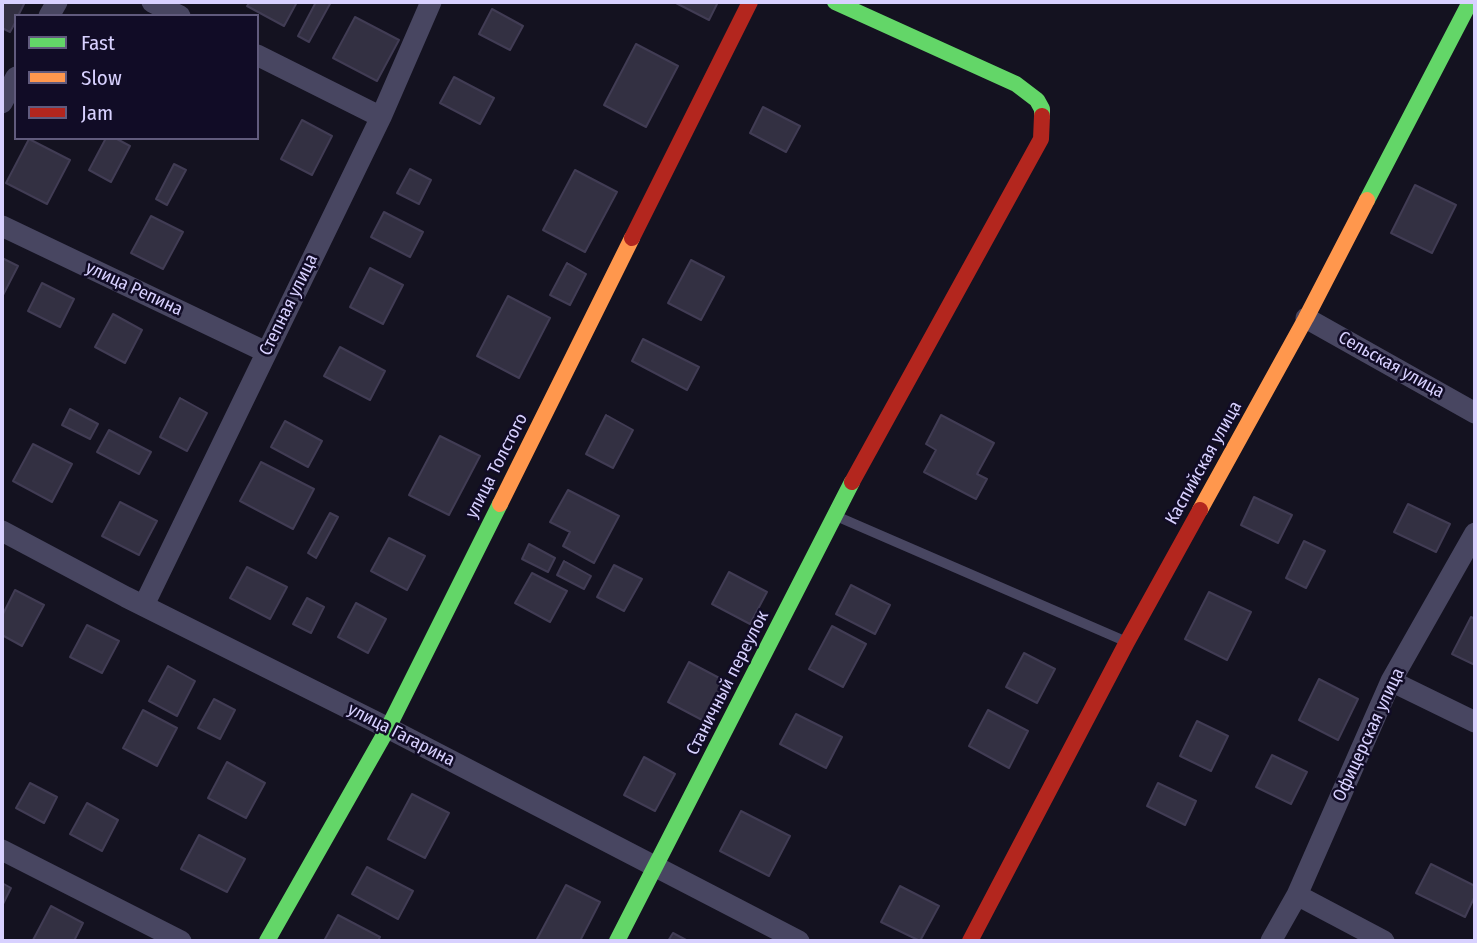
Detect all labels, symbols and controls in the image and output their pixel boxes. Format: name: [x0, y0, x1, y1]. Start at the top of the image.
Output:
legend: [14, 14, 259, 140]
text: Fast: [81, 30, 115, 56]
text: Slow: [81, 65, 122, 91]
text: Jam: [81, 100, 113, 126]
street label: Степная улица: [255, 251, 323, 359]
street label: улица Репина: [82, 257, 186, 321]
street label: Сельская улица: [1334, 327, 1448, 403]
street label: Каспийская улица: [1161, 397, 1247, 529]
street label: улица Толстого: [461, 410, 533, 522]
street label: Станичный переулок: [682, 607, 774, 759]
street label: Офицерская улица: [1329, 665, 1409, 805]
street label: улица Гагарина: [344, 699, 458, 771]

